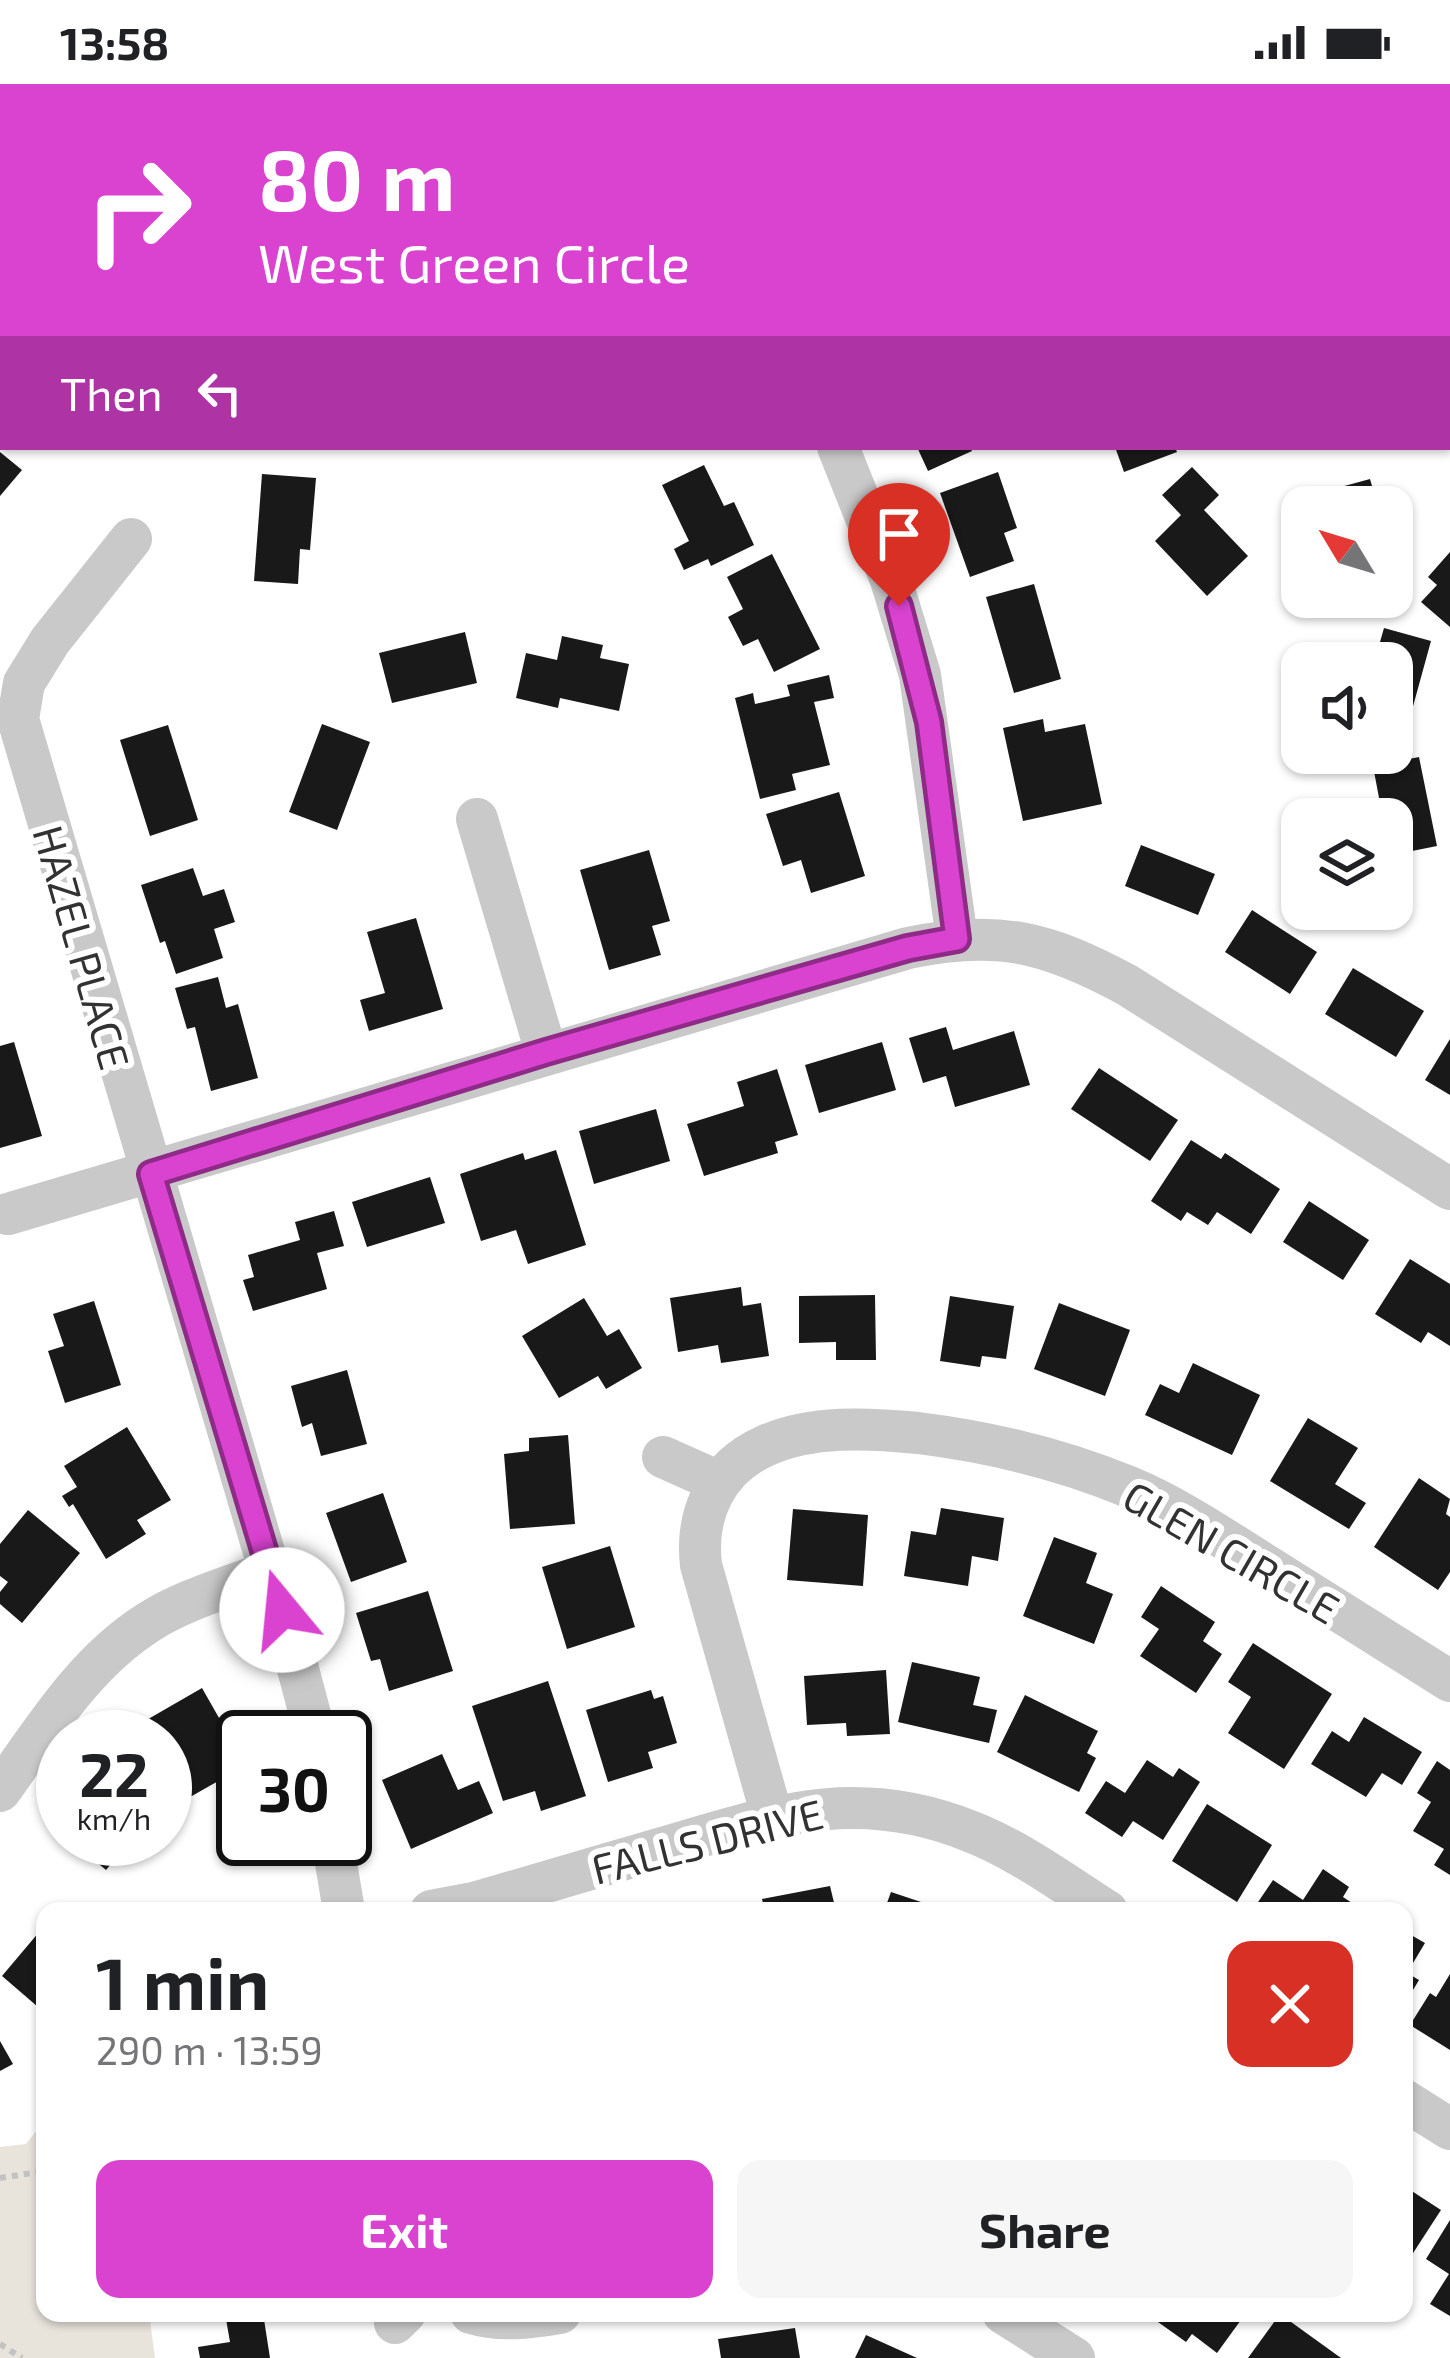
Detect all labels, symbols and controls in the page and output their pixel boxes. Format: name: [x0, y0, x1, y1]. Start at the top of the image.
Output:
text: 13:58: [60, 15, 169, 69]
text: 80 m: [258, 127, 455, 228]
icon: right: [60, 132, 216, 288]
text: West Green Circle: [258, 229, 690, 294]
icon: left: [187, 360, 253, 426]
text: Then: [60, 366, 163, 420]
pin: [848, 483, 950, 606]
north arrow: [1281, 486, 1413, 618]
map controls: [1281, 486, 1413, 930]
icon: arrive: [866, 501, 932, 567]
button: sound: [1281, 642, 1413, 774]
button: layers: [1281, 798, 1413, 930]
street label: HAZEL PLACE: [24, 819, 142, 1075]
street label: GLEN CIRCLE: [1115, 1469, 1349, 1633]
position arrow: [219, 1547, 345, 1673]
speed limit sign: 30: [216, 1710, 372, 1866]
text: 22: [79, 1737, 149, 1809]
street label: FALLS DRIVE: [586, 1787, 828, 1893]
text: km/h: [77, 1800, 151, 1836]
text: 1 min: [96, 1938, 269, 2024]
button: close: [1227, 1941, 1353, 2067]
text: 290 m · 13:59: [96, 2026, 323, 2073]
button: Exit: [96, 2160, 713, 2298]
button: Share: [737, 2160, 1353, 2298]

